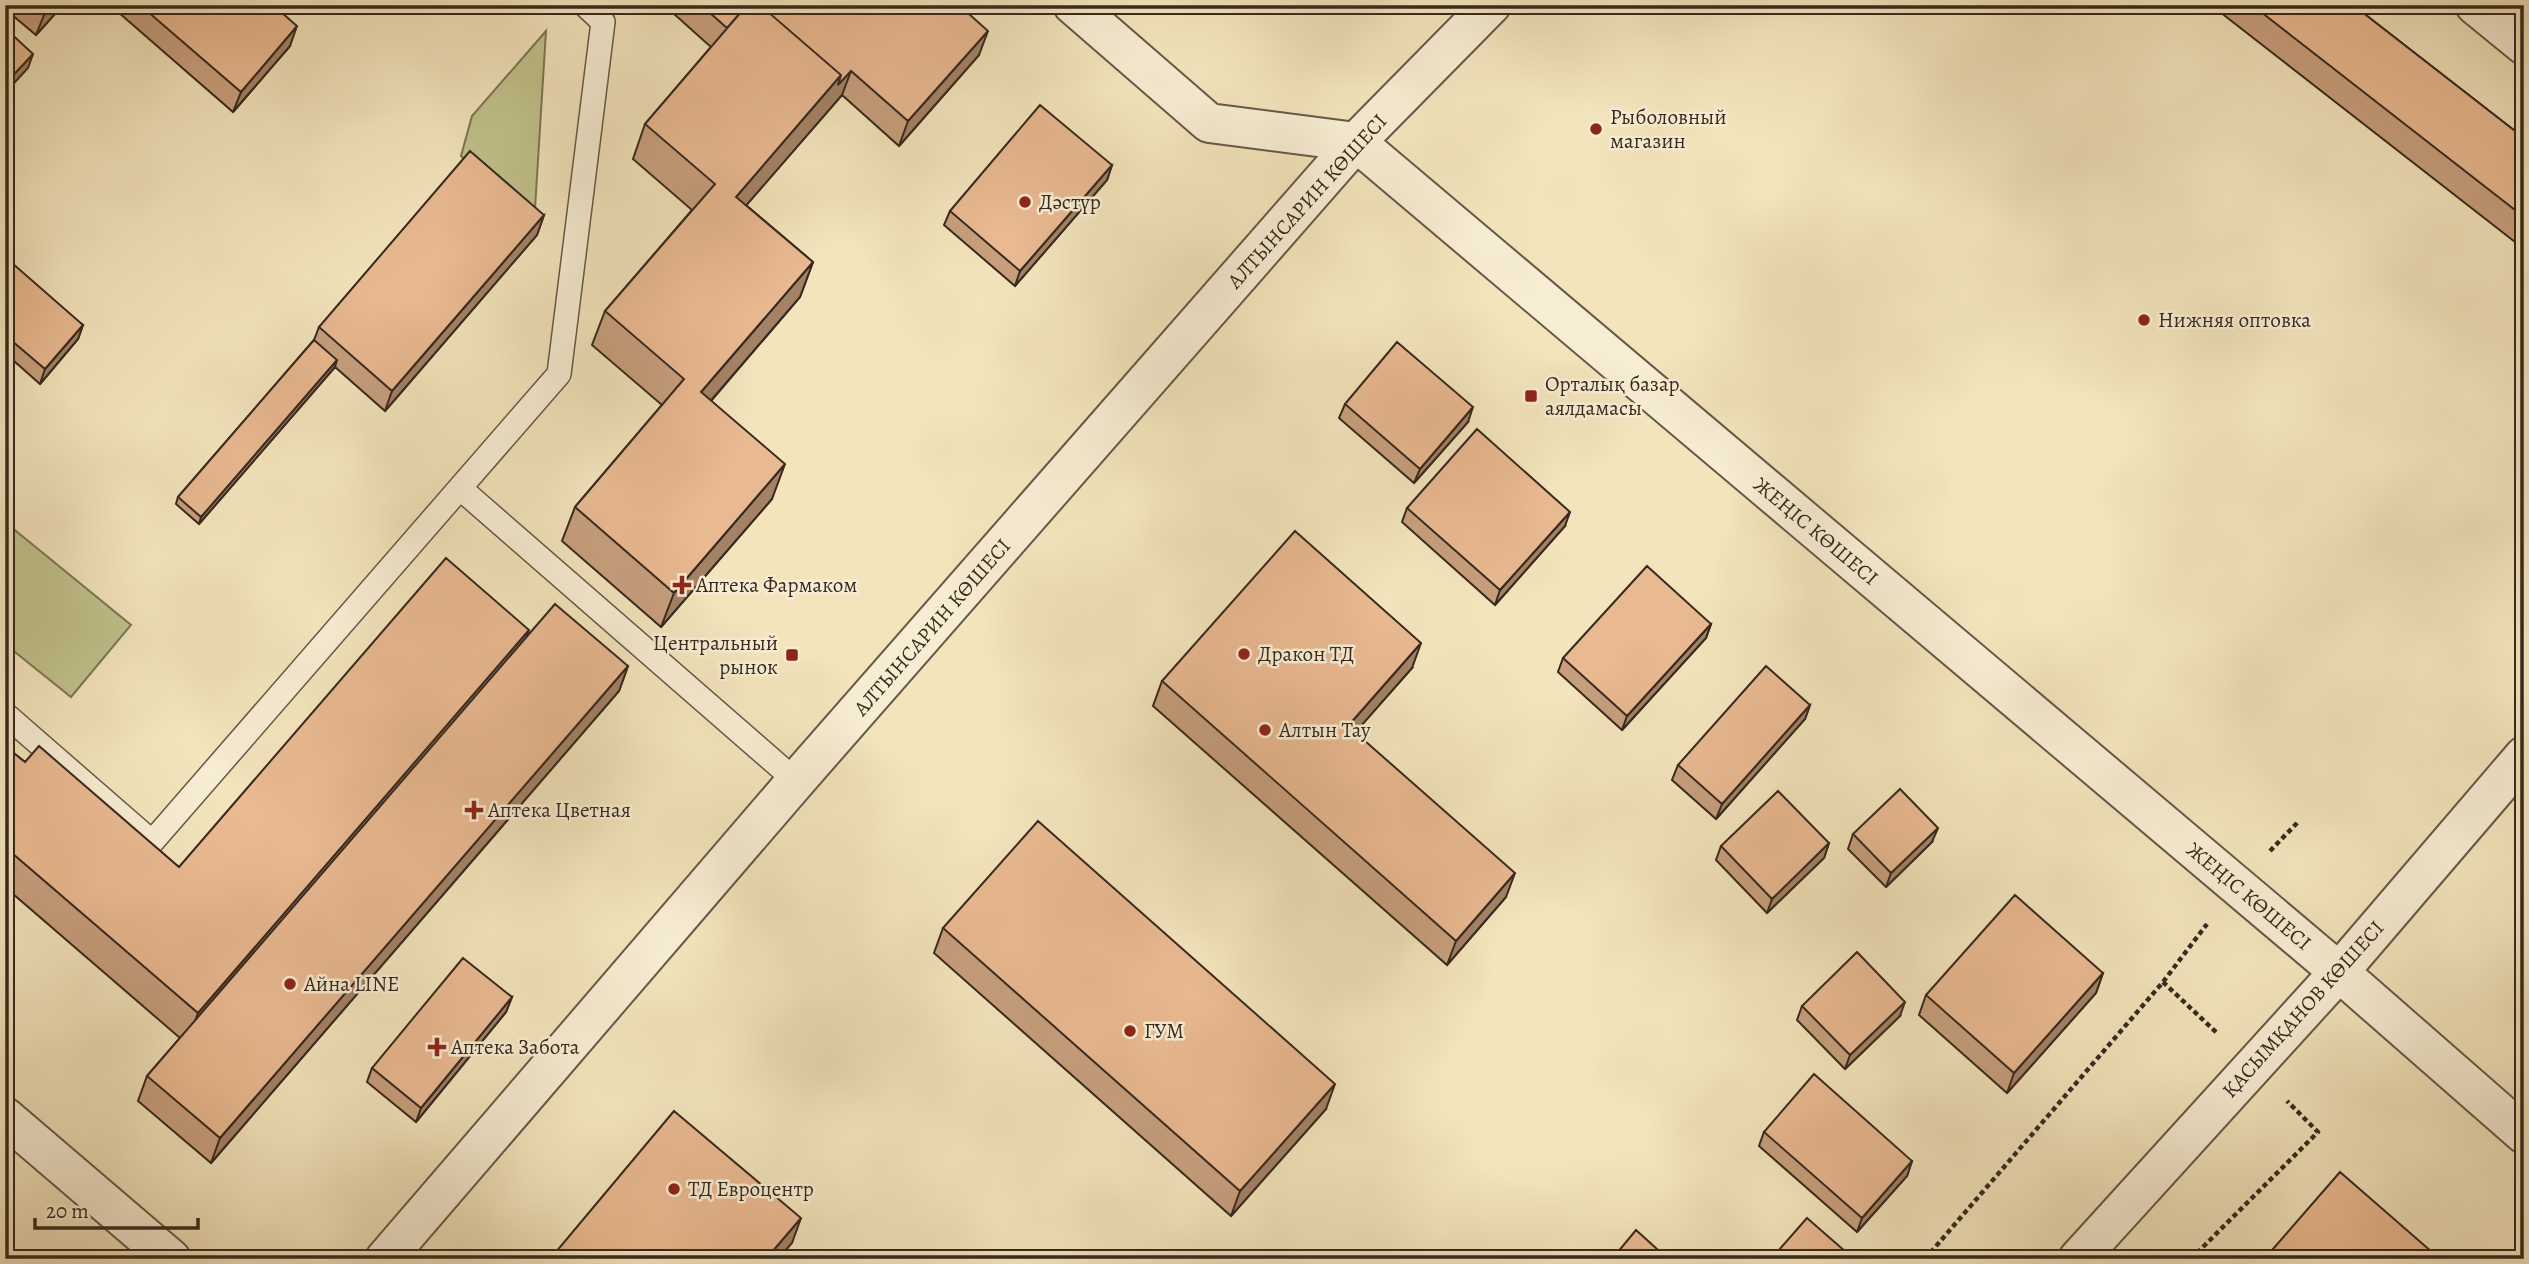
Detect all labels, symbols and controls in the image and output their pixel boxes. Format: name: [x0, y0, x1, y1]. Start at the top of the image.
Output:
place label: Рыболовный магазин: [1610, 103, 1727, 155]
street label: АЛТЫНСАРИН КӨШЕСІ: [1220, 108, 1393, 295]
marker: Рыболовный магазин: [1588, 121, 1604, 137]
place label: Дәстүр: [1039, 188, 1101, 216]
marker: Дәстүр: [1017, 194, 1033, 210]
place label: Нижняя оптовка: [2158, 306, 2311, 334]
marker: Нижняя оптовка: [2136, 312, 2152, 328]
place label: Орталық базар аялдамасы: [1545, 370, 1680, 422]
marker: Орталық базар аялдамасы: [1523, 388, 1539, 404]
street label: ЖЕҢІС КӨШЕСІ: [1748, 471, 1884, 591]
street label: АЛТЫНСАРИН КӨШЕСІ: [847, 532, 1017, 722]
place label: Аптека Фармаком: [695, 571, 857, 599]
marker: Аптека Фармаком: [674, 577, 690, 593]
place label: Центральный рынок: [653, 629, 778, 681]
place label: Дракон ТД: [1258, 640, 1354, 668]
marker: Дракон ТД: [1236, 646, 1252, 662]
marker: Центральный рынок: [784, 647, 800, 663]
place label: Алтын Тау: [1278, 716, 1371, 744]
marker: Алтын Тау: [1257, 722, 1273, 738]
place label: Аптека Цветная: [487, 796, 631, 824]
marker: Аптека Цветная: [466, 802, 482, 818]
street label: ЖЕҢІС КӨШЕСІ: [2181, 836, 2317, 956]
street label: ҚАСЫМҚАНОВ КӨШЕСІ: [2216, 914, 2390, 1104]
place label: Айна LINE: [303, 970, 400, 998]
marker: Айна LINE: [282, 976, 298, 992]
place label: ГУМ: [1144, 1017, 1184, 1045]
marker: ГУМ: [1122, 1023, 1138, 1039]
place label: Аптека Забота: [450, 1033, 580, 1061]
marker: Аптека Забота: [429, 1039, 445, 1055]
place label: ТД Евроцентр: [688, 1175, 814, 1203]
marker: ТД Евроцентр: [666, 1181, 682, 1197]
scale bar: [35, 1187, 198, 1231]
text: 20 m: [46, 1197, 89, 1225]

